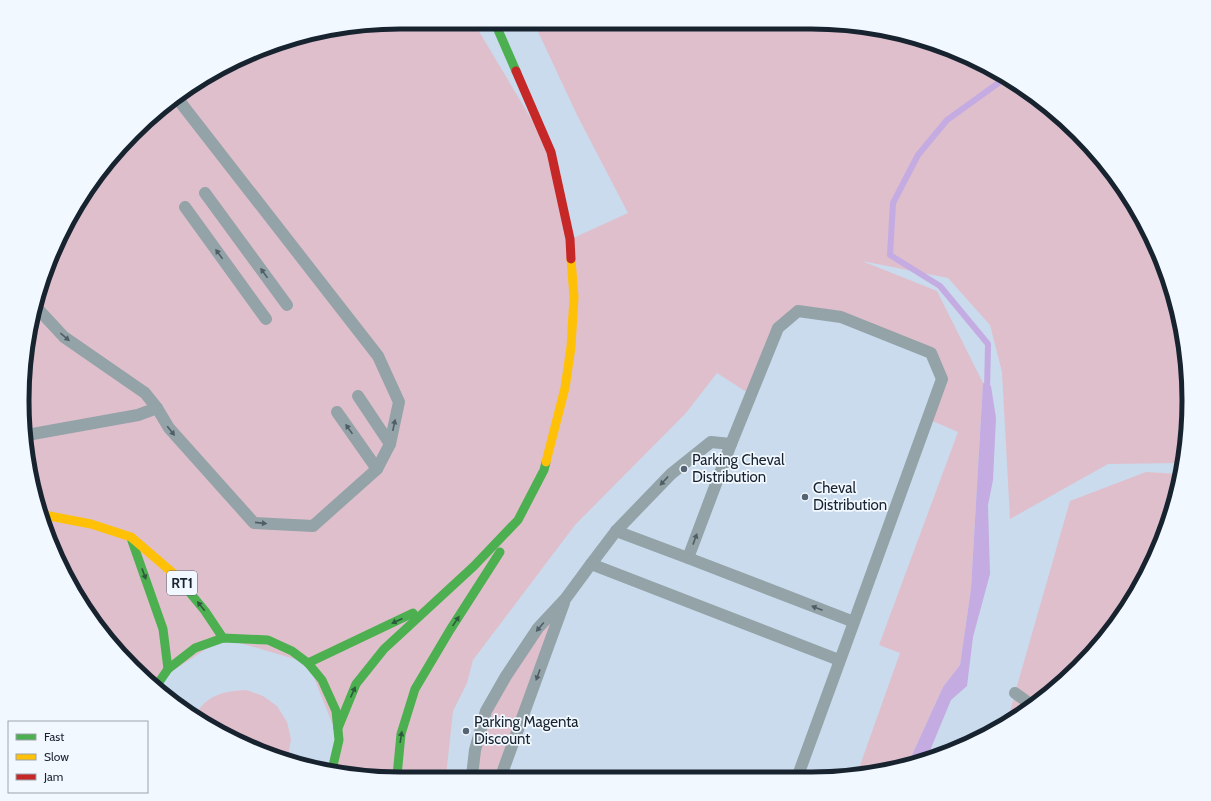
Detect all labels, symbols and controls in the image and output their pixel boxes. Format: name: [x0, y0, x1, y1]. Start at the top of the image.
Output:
one-way arrow: [215, 249, 223, 259]
one-way arrow: [260, 268, 268, 279]
one-way arrow: [60, 333, 70, 342]
one-way arrow: [392, 419, 398, 431]
one-way arrow: [345, 424, 353, 434]
one-way arrow: [167, 426, 176, 436]
place label: Parking Cheval Distribution: [692, 451, 785, 486]
marker: Parking Cheval Distribution: [679, 464, 689, 474]
one-way arrow: [659, 476, 669, 486]
place label: Cheval Distribution: [813, 479, 887, 514]
marker: Cheval Distribution: [800, 492, 810, 502]
one-way arrow: [254, 520, 267, 526]
one-way arrow: [693, 533, 699, 545]
one-way arrow: [142, 568, 148, 580]
road number: RT1: [167, 571, 197, 595]
one-way arrow: [196, 601, 205, 612]
one-way arrow: [811, 604, 823, 610]
one-way arrow: [453, 615, 460, 627]
one-way arrow: [391, 618, 403, 624]
one-way arrow: [535, 621, 544, 632]
one-way arrow: [535, 669, 541, 681]
one-way arrow: [350, 686, 356, 698]
place label: Parking Magenta Discount: [474, 713, 579, 748]
legend: [8, 721, 148, 793]
marker: Parking Magenta Discount: [461, 726, 471, 736]
text: Fast: [44, 729, 64, 744]
one-way arrow: [398, 731, 404, 743]
text: Slow: [44, 749, 69, 764]
text: Jam: [43, 769, 63, 784]

